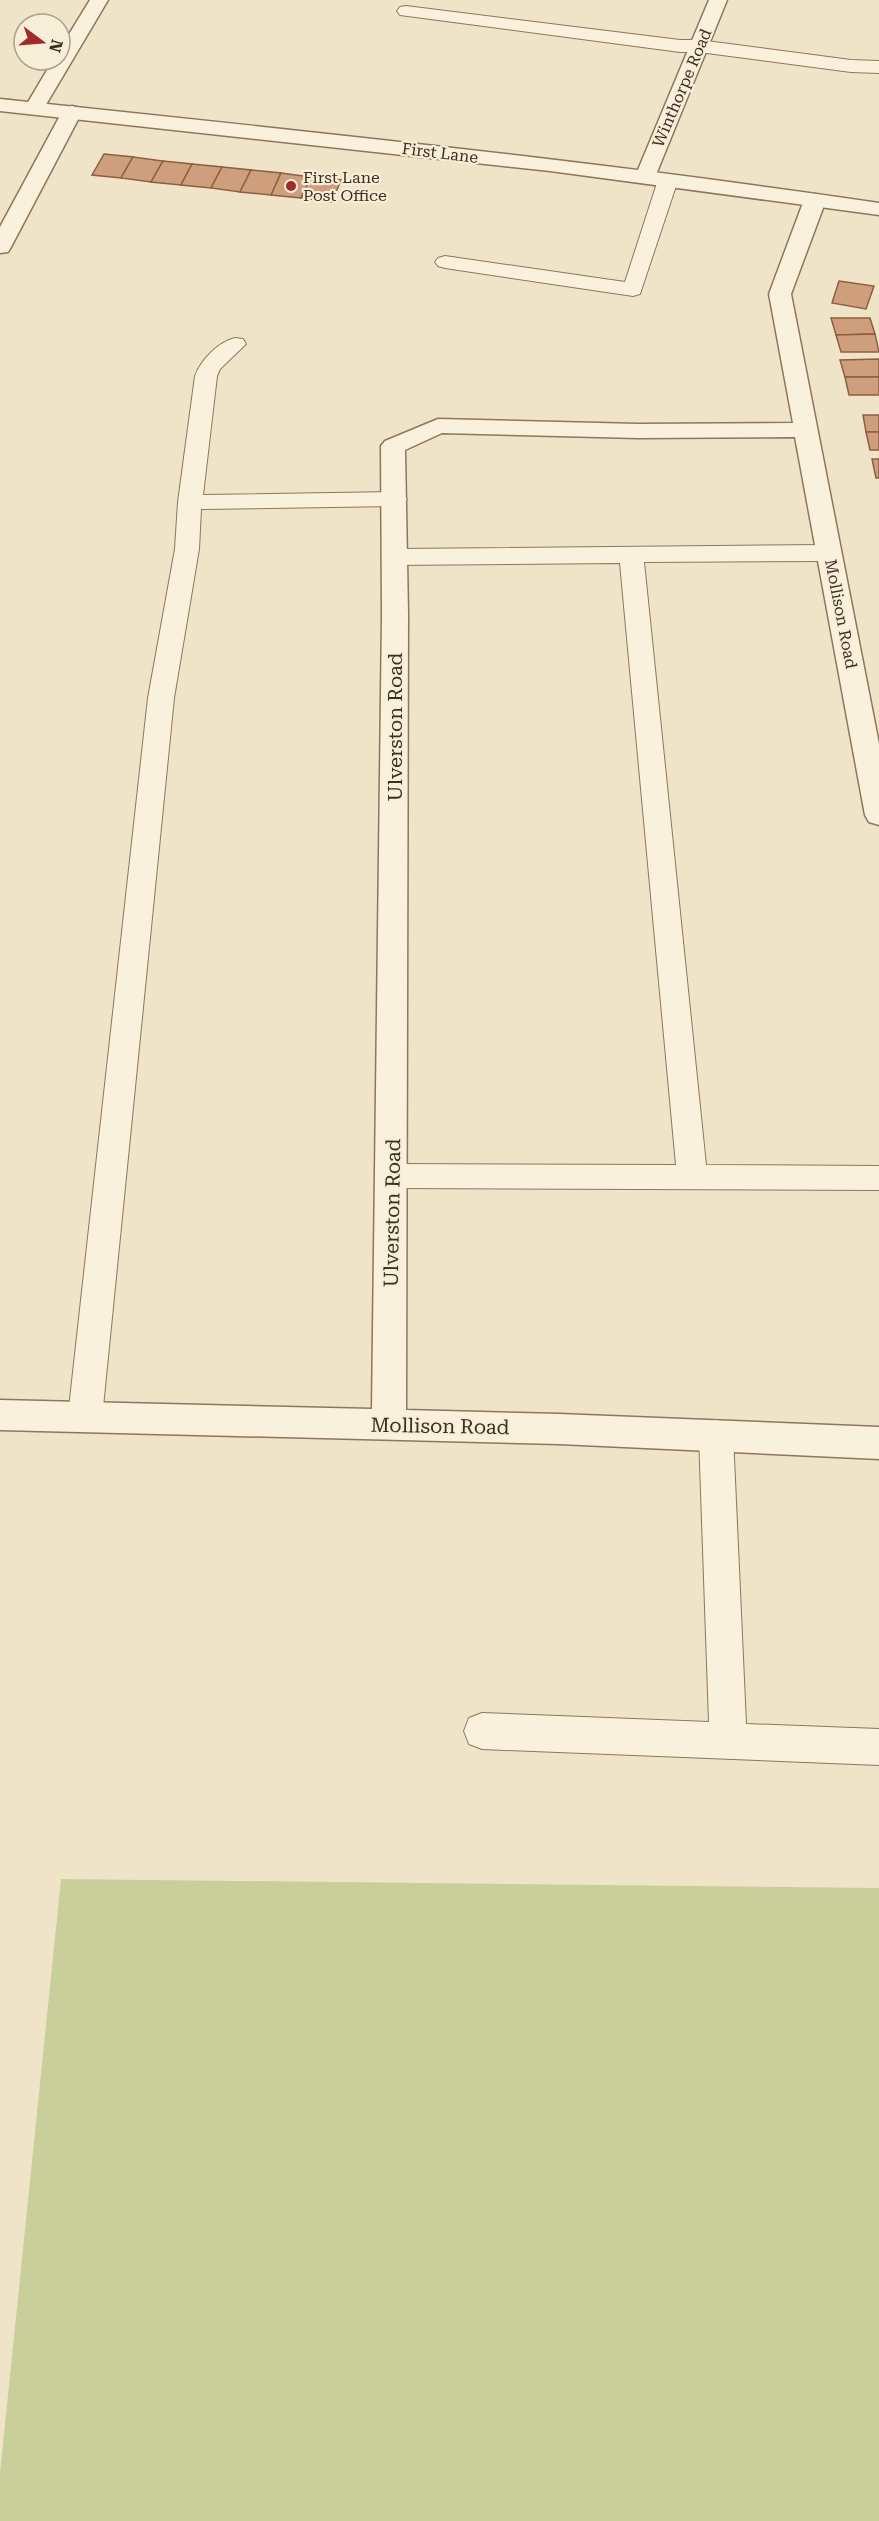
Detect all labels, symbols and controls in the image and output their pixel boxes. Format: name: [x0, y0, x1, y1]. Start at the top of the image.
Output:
north arrow: [12, 12, 72, 72]
street label: Winthorpe Road: [648, 26, 716, 150]
text: N: [45, 37, 67, 55]
street label: First Lane: [401, 139, 479, 167]
place label: First Lane Post Office: [303, 168, 387, 205]
marker: First Lane Post Office: [284, 179, 298, 193]
street label: Mollison Road: [821, 558, 861, 670]
street label: Ulverston Road: [383, 652, 407, 801]
street label: Ulverston Road: [379, 1138, 405, 1288]
street label: Mollison Road: [370, 1413, 510, 1439]

